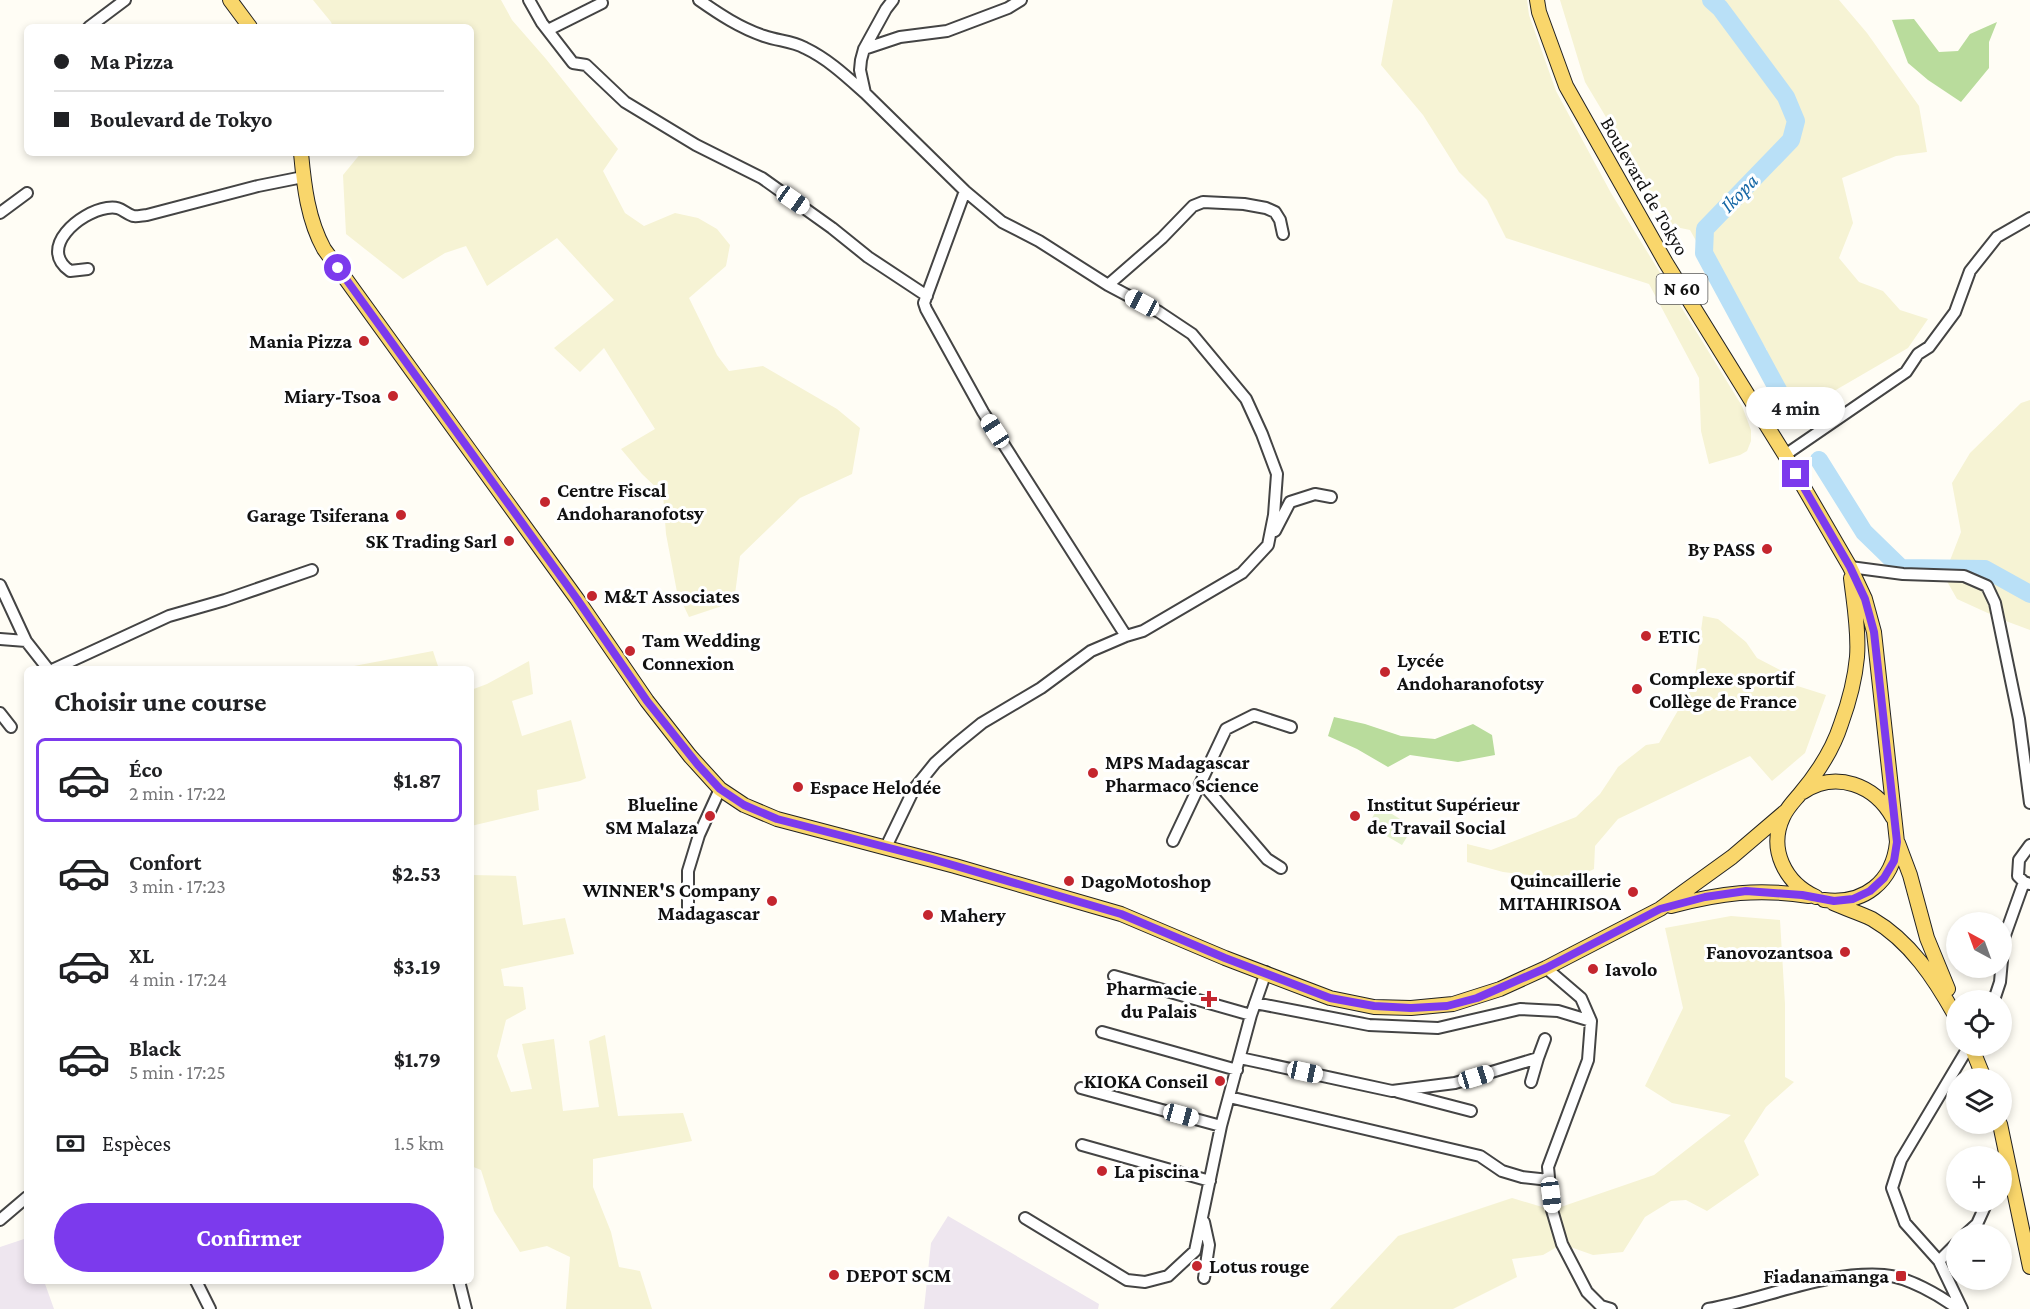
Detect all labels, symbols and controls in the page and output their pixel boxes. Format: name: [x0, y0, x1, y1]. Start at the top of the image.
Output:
text: Ma Pizza: [90, 49, 174, 74]
text: Boulevard de Tokyo: [90, 107, 272, 132]
street label: Boulevard de Tokyo: [1596, 113, 1694, 260]
water label: Ikopa: [1715, 169, 1763, 217]
car: [773, 182, 813, 218]
route start: [324, 254, 351, 281]
road number: N 60: [1656, 274, 1708, 304]
car: [1122, 287, 1162, 319]
place label: Mania Pizza: [249, 330, 352, 352]
marker: Mania Pizza: [357, 334, 371, 348]
place label: Miary-Tsoa: [284, 385, 381, 407]
callout: 4 min: [1746, 387, 1846, 429]
marker: Miary-Tsoa: [386, 389, 400, 403]
text: 4 min: [1771, 397, 1820, 419]
car: [978, 411, 1012, 451]
route end: [1782, 460, 1809, 487]
place label: Centre Fiscal Andoharanofotsy: [556, 479, 704, 524]
marker: Centre Fiscal Andoharanofotsy: [538, 495, 552, 509]
place label: Garage Tsiferana: [247, 504, 389, 526]
marker: Garage Tsiferana: [394, 508, 408, 522]
place label: SK Trading Sarl: [366, 530, 497, 552]
marker: SK Trading Sarl: [502, 534, 516, 548]
place label: By PASS: [1688, 538, 1755, 560]
marker: By PASS: [1760, 542, 1774, 556]
place label: M&T Associates: [604, 585, 740, 607]
marker: M&T Associates: [585, 589, 599, 603]
place label: ETIC: [1658, 625, 1700, 647]
place label: Tam Wedding Connexion: [642, 629, 760, 674]
marker: ETIC: [1639, 629, 1653, 643]
marker: Tam Wedding Connexion: [623, 644, 637, 658]
place label: Lycée Andoharanofotsy: [1396, 649, 1544, 694]
marker: Lycée Andoharanofotsy: [1378, 665, 1392, 679]
place label: Complexe sportif Collège de France: [1649, 667, 1797, 712]
marker: Complexe sportif Collège de France: [1630, 682, 1644, 696]
text: Choisir une course: [54, 687, 267, 717]
place label: MPS Madagascar Pharmaco Science: [1105, 751, 1259, 796]
icon: car: [57, 753, 111, 807]
text: Éco: [129, 757, 163, 782]
marker: MPS Madagascar Pharmaco Science: [1086, 766, 1100, 780]
text: $1.87: [393, 768, 441, 793]
place label: Espace Helodée: [810, 776, 941, 798]
marker: Espace Helodée: [791, 780, 805, 794]
text: 2 min · 17:22: [129, 782, 226, 804]
place label: Blueline SM Malaza: [605, 793, 698, 838]
place label: Institut Supérieur de Travail Social: [1367, 793, 1520, 838]
marker: Blueline SM Malaza: [703, 809, 717, 823]
marker: Institut Supérieur de Travail Social: [1348, 809, 1362, 823]
icon: car: [57, 846, 111, 900]
text: Confort: [129, 850, 202, 875]
text: $2.53: [392, 861, 441, 886]
place label: Quincaillerie MITAHIRISOA: [1499, 869, 1622, 914]
place label: DagoMotoshop: [1081, 870, 1211, 892]
marker: DagoMotoshop: [1062, 874, 1076, 888]
text: 3 min · 17:23: [129, 875, 226, 897]
place label: WINNER'S Company Madagascar: [582, 879, 760, 924]
marker: Quincaillerie MITAHIRISOA: [1626, 885, 1640, 899]
marker: WINNER'S Company Madagascar: [765, 894, 779, 908]
place label: Mahery: [940, 904, 1006, 926]
marker: Mahery: [921, 908, 935, 922]
north arrow: [1946, 912, 2012, 978]
map controls: [1946, 912, 2012, 1290]
icon: car: [57, 939, 111, 993]
place label: Fanovozantsoa: [1706, 941, 1833, 963]
text: XL: [129, 943, 154, 968]
marker: Fanovozantsoa: [1838, 945, 1852, 959]
text: $3.19: [393, 954, 441, 979]
place label: Iavolo: [1605, 958, 1657, 980]
marker: Iavolo: [1586, 962, 1600, 976]
text: 4 min · 17:24: [129, 968, 227, 990]
place label: Pharmacie du Palais: [1106, 977, 1197, 1022]
button: locate: [1946, 990, 2012, 1056]
marker: Pharmacie du Palais: [1202, 992, 1216, 1006]
icon: car: [57, 1032, 111, 1086]
text: Black: [129, 1036, 181, 1061]
text: $1.79: [394, 1047, 441, 1072]
car: [1286, 1059, 1324, 1085]
text: 5 min · 17:25: [129, 1061, 226, 1083]
car: [1456, 1063, 1496, 1091]
button: layers: [1946, 1068, 2012, 1134]
place label: KIOKA Conseil: [1084, 1070, 1208, 1092]
marker: KIOKA Conseil: [1213, 1074, 1227, 1088]
car: [1161, 1102, 1201, 1128]
icon: cash: [54, 1127, 87, 1160]
text: Espèces: [102, 1131, 171, 1156]
text: 1.5 km: [394, 1132, 444, 1154]
button: +: [1946, 1146, 2012, 1212]
place label: La piscina: [1114, 1160, 1200, 1182]
marker: La piscina: [1095, 1164, 1109, 1178]
car: [1540, 1176, 1562, 1214]
button: Confirmer: [54, 1203, 444, 1272]
button: −: [1946, 1224, 2012, 1290]
place label: Lotus rouge: [1209, 1255, 1309, 1277]
marker: Lotus rouge: [1190, 1259, 1204, 1273]
place label: DEPOT SCM: [846, 1264, 951, 1286]
place label: Fiadanamanga: [1763, 1265, 1889, 1287]
marker: DEPOT SCM: [827, 1268, 841, 1282]
marker: Fiadanamanga: [1894, 1269, 1908, 1283]

